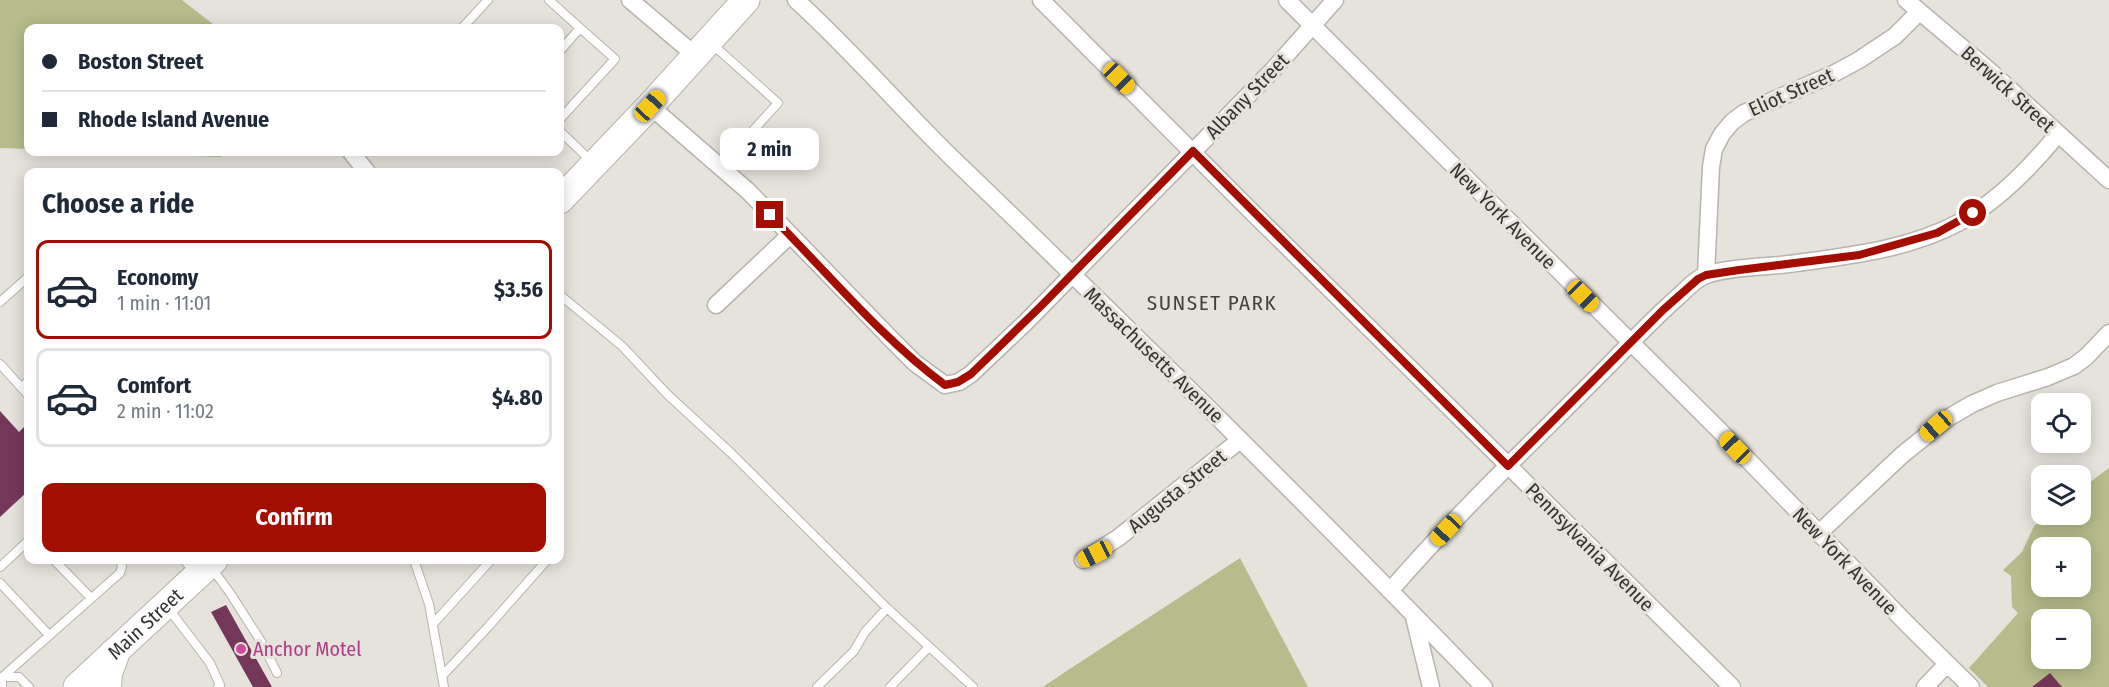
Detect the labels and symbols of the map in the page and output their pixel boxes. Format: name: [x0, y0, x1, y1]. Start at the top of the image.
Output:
street label: Berwick Street: [1956, 41, 2060, 138]
street label: Albany Street: [1200, 48, 1294, 144]
car: [1100, 59, 1138, 97]
street label: Eliot Street: [1745, 62, 1838, 121]
car: [631, 87, 669, 125]
callout: 2 min: [720, 128, 820, 170]
street label: New York Avenue: [1445, 158, 1561, 274]
route start: [1959, 199, 1986, 226]
route end: [756, 201, 783, 228]
car: [1564, 277, 1602, 315]
street label: Massachusetts Avenue: [1079, 282, 1229, 428]
district label: SUNSET PARK: [1147, 290, 1277, 316]
car: [1917, 407, 1955, 445]
car: [1716, 429, 1754, 467]
street label: Augusta Street: [1123, 444, 1231, 538]
street label: Pennsylvania Avenue: [1521, 478, 1659, 616]
street label: New York Avenue: [1788, 502, 1902, 620]
car: [1427, 511, 1465, 549]
car: [1075, 538, 1115, 570]
street label: Main Street: [103, 583, 188, 664]
place label: Anchor Motel: [253, 637, 362, 661]
marker: Anchor Motel: [234, 642, 248, 656]

